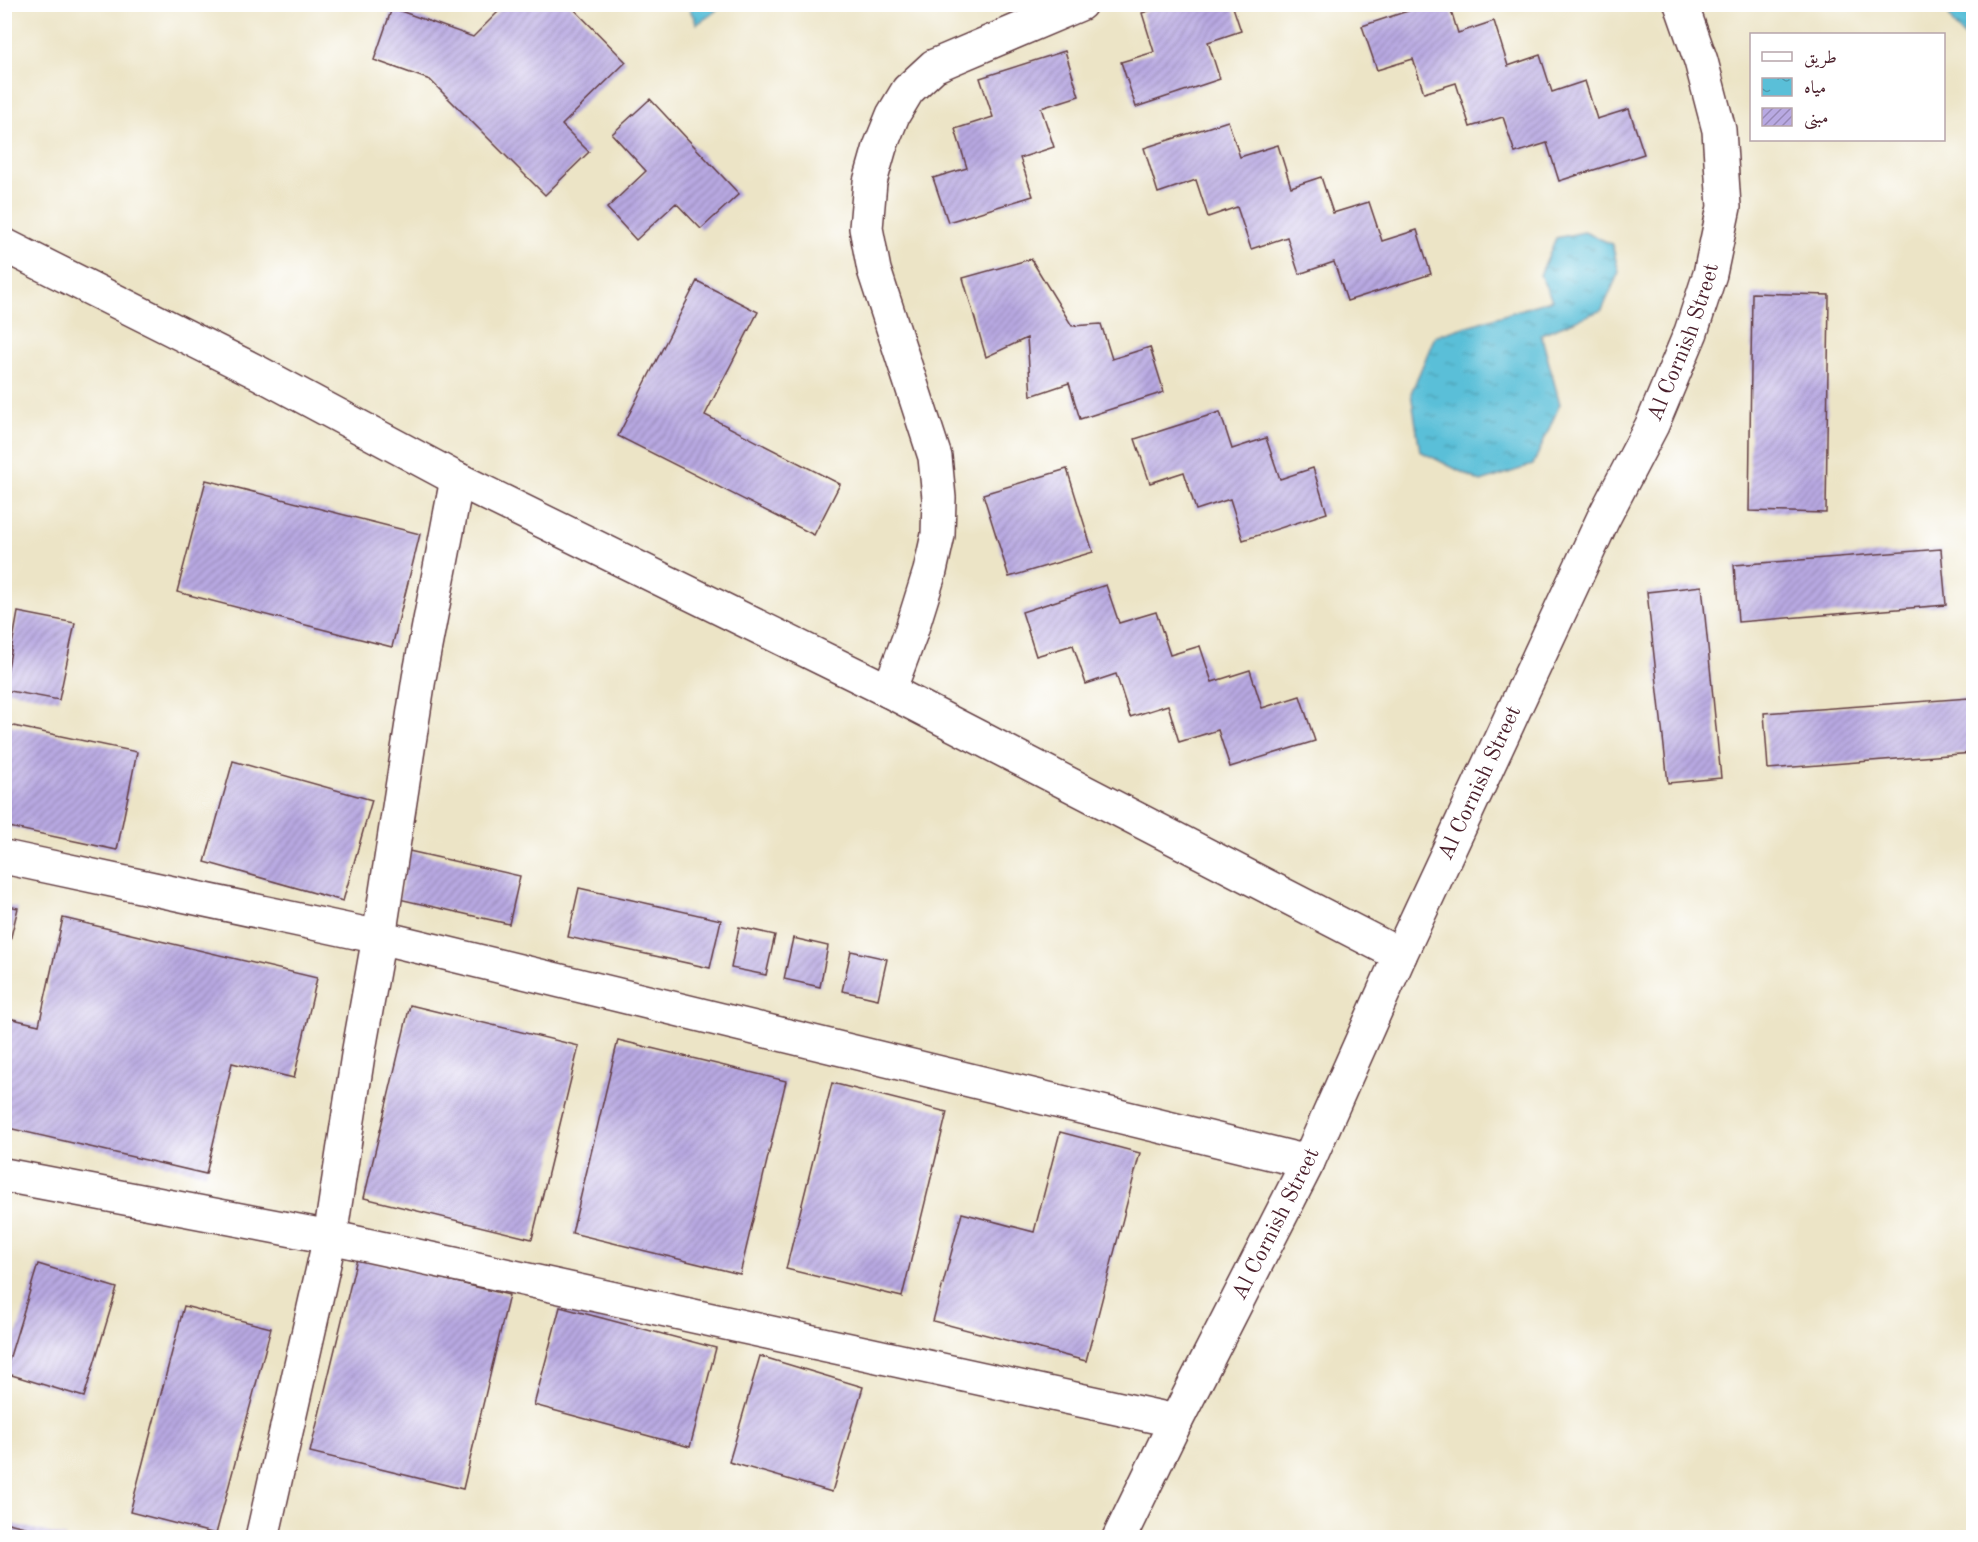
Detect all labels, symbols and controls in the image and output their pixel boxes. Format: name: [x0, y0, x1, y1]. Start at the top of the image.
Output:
legend: [1750, 33, 1945, 141]
text: طريق: [1804, 49, 1837, 69]
text: مياه: [1804, 79, 1826, 97]
text: مبنى: [1804, 109, 1829, 130]
street label: Al Cornish Street: [1644, 261, 1723, 425]
street label: Al Cornish Street: [1435, 703, 1525, 864]
street label: Al Cornish Street: [1228, 1145, 1324, 1304]

